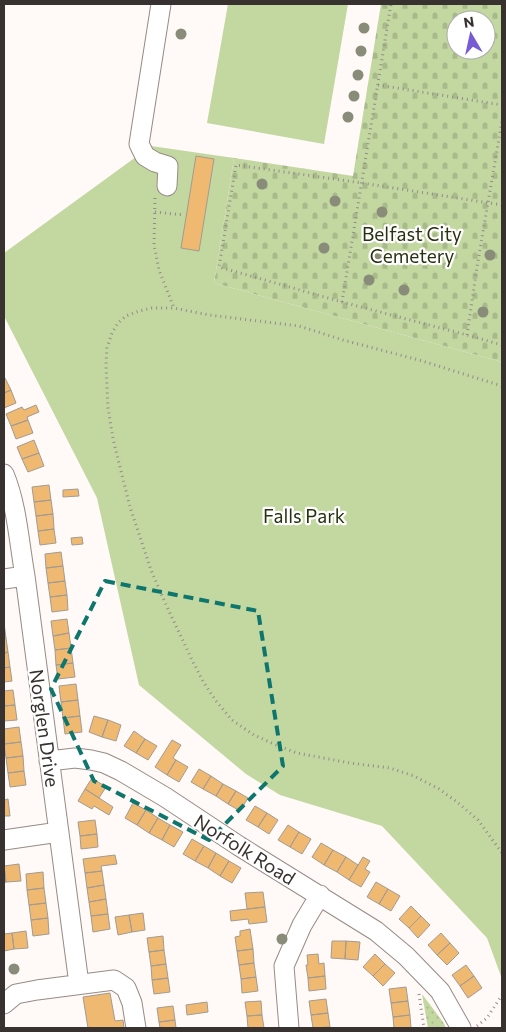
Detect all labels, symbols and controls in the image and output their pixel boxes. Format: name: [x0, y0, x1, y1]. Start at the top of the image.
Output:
north arrow: [446, 10, 496, 60]
text: N: [462, 12, 475, 31]
park label: Belfast City Cemetery: [362, 222, 462, 267]
park label: Falls Park: [263, 504, 345, 527]
street label: Norglen Drive: [25, 668, 65, 788]
street label: Norfolk Road: [190, 809, 300, 889]

